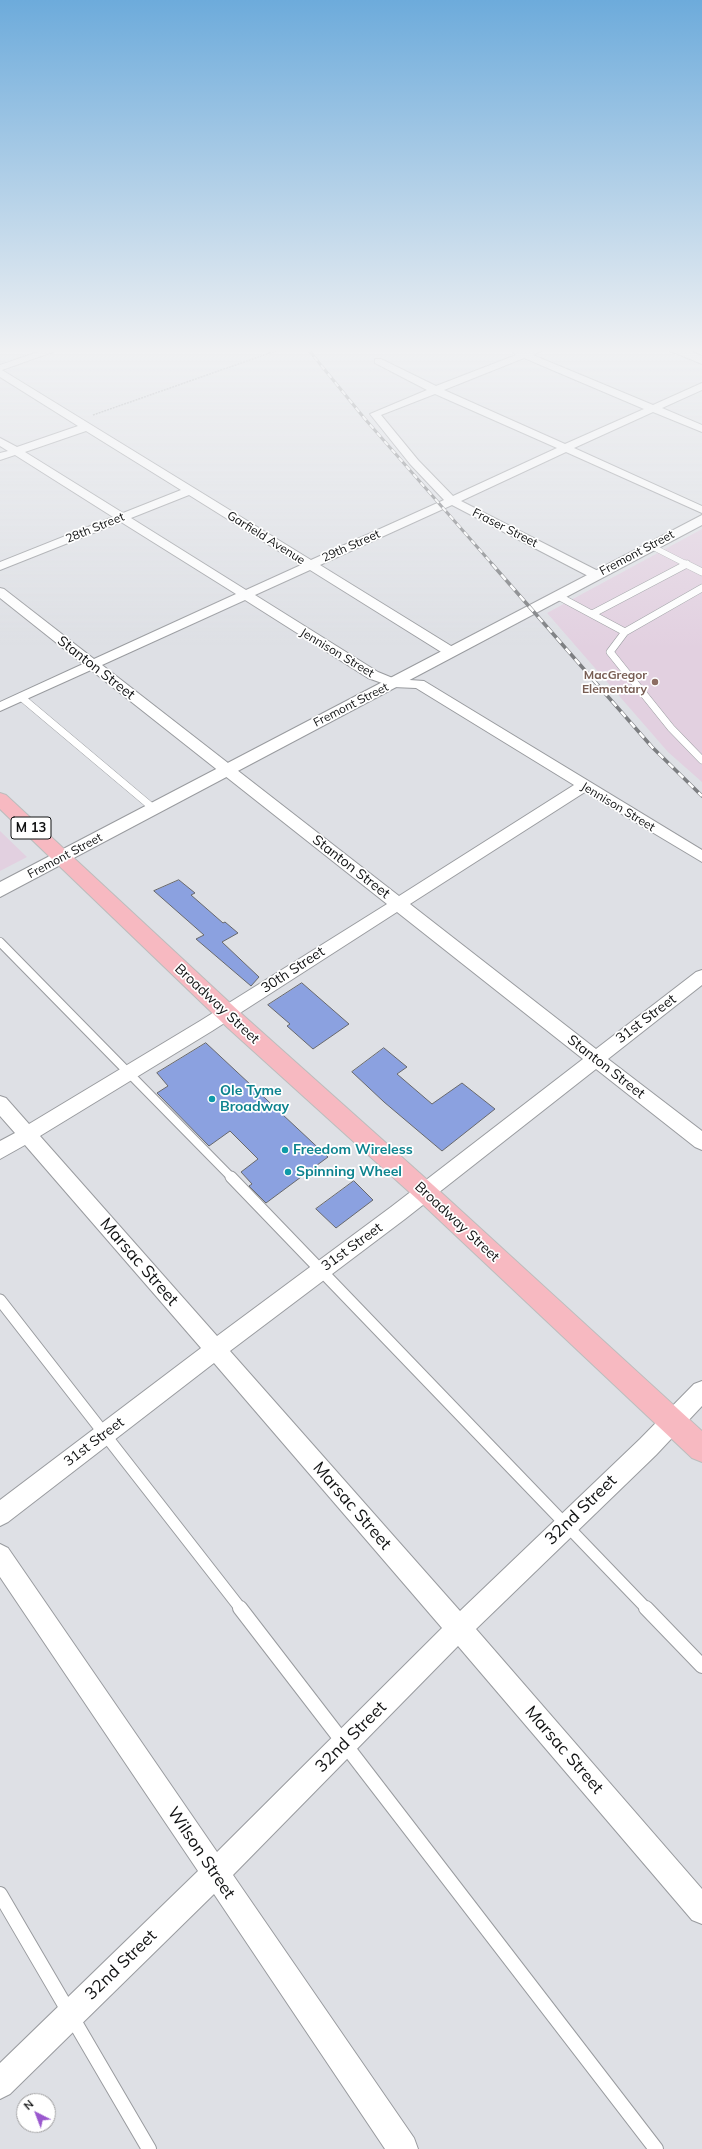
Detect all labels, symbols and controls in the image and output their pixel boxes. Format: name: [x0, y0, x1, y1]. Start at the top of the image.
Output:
street label: Fraser Street: [470, 505, 540, 551]
street label: Garfield Avenue: [224, 508, 308, 568]
street label: 28th Street: [64, 510, 126, 546]
street label: 29th Street: [320, 527, 382, 565]
street label: Fremont Street: [597, 527, 677, 579]
street label: Jennison Street: [297, 625, 377, 681]
street label: Stanton Street: [54, 633, 138, 703]
place label: MacGregor Elementary: [582, 668, 647, 696]
marker: MacGregor Elementary: [650, 677, 660, 687]
street label: Fremont Street: [311, 680, 391, 730]
street label: Jennison Street: [578, 779, 658, 835]
road number: M 13: [11, 817, 51, 839]
street label: Fremont Street: [25, 830, 105, 882]
street label: Stanton Street: [309, 832, 393, 902]
street label: 30th Street: [258, 943, 328, 997]
street label: Broadway Street: [171, 961, 263, 1047]
street label: 31st Street: [613, 991, 679, 1047]
street label: Stanton Street: [564, 1032, 648, 1102]
place label: Ole Tyme Broadway: [220, 1083, 289, 1116]
marker: Ole Tyme Broadway: [207, 1094, 217, 1104]
place label: Freedom Wireless: [293, 1142, 413, 1158]
marker: Freedom Wireless: [280, 1145, 290, 1155]
place label: Spinning Wheel: [296, 1164, 402, 1180]
marker: Spinning Wheel: [283, 1167, 293, 1177]
street label: Broadway Street: [411, 1179, 503, 1265]
street label: Marsac Street: [95, 1214, 183, 1310]
street label: 31st Street: [318, 1219, 386, 1275]
street label: 31st Street: [61, 1414, 127, 1470]
street label: Marsac Street: [308, 1458, 396, 1554]
street label: 32nd Street: [541, 1471, 621, 1549]
street label: 32nd Street: [311, 1697, 391, 1777]
street label: Marsac Street: [520, 1702, 608, 1798]
street label: Wilson Street: [163, 1803, 239, 1903]
street label: 32nd Street: [81, 1926, 161, 2004]
north arrow: [16, 2093, 56, 2133]
text: N: [21, 2097, 36, 2113]

